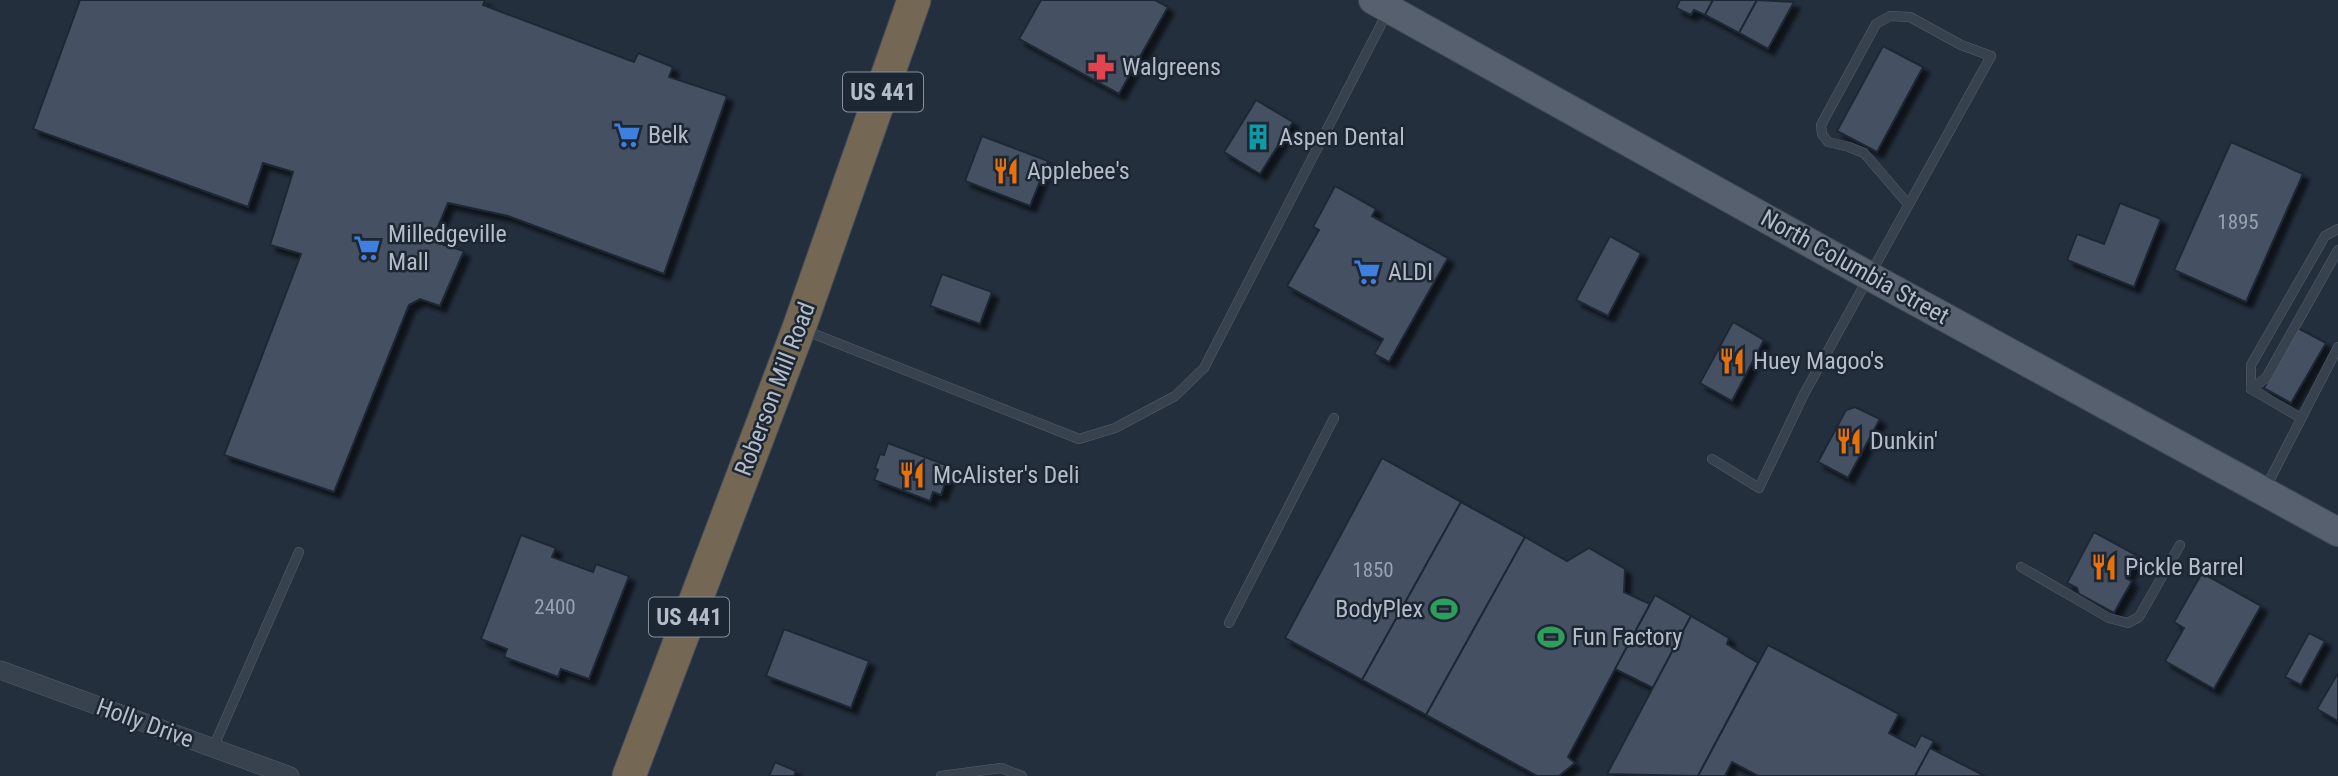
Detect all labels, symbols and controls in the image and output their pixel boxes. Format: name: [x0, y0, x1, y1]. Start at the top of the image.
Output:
pharmacy icon: Walgreens: [1086, 52, 1116, 82]
place label: Walgreens: [1122, 53, 1221, 81]
road number: US 441: [843, 72, 923, 111]
supermarket icon: Belk: [612, 120, 642, 150]
place label: Belk: [648, 121, 689, 149]
building icon: Aspen Dental: [1243, 122, 1273, 152]
place label: Aspen Dental: [1279, 123, 1405, 151]
restaurant icon: Applebee's: [991, 156, 1021, 186]
place label: Applebee's: [1027, 157, 1130, 185]
street label: North Columbia Street: [1756, 204, 1954, 330]
house number: 1895: [2217, 210, 2259, 234]
place label: Milledgeville Mall: [388, 220, 507, 276]
supermarket icon: Milledgeville Mall: [352, 233, 382, 263]
supermarket icon: ALDI: [1352, 257, 1382, 287]
place label: ALDI: [1388, 258, 1433, 286]
street label: Roberson Mill Road: [729, 298, 821, 480]
restaurant icon: Huey Magoo's: [1717, 346, 1747, 376]
place label: Huey Magoo's: [1753, 347, 1884, 375]
restaurant icon: Dunkin': [1834, 426, 1864, 456]
place label: Dunkin': [1870, 427, 1938, 455]
restaurant icon: McAlister's Deli: [897, 460, 927, 490]
place label: McAlister's Deli: [933, 461, 1080, 489]
restaurant icon: Pickle Barrel: [2089, 552, 2119, 582]
place label: Pickle Barrel: [2125, 553, 2244, 581]
house number: 1850: [1352, 558, 1394, 582]
sports icon: BodyPlex: [1429, 594, 1459, 624]
house number: 2400: [534, 595, 576, 619]
place label: BodyPlex: [1335, 595, 1423, 623]
road number: US 441: [649, 597, 729, 636]
sports icon: Fun Factory: [1536, 622, 1566, 652]
place label: Fun Factory: [1572, 623, 1682, 651]
street label: Holly Drive: [93, 693, 197, 753]

